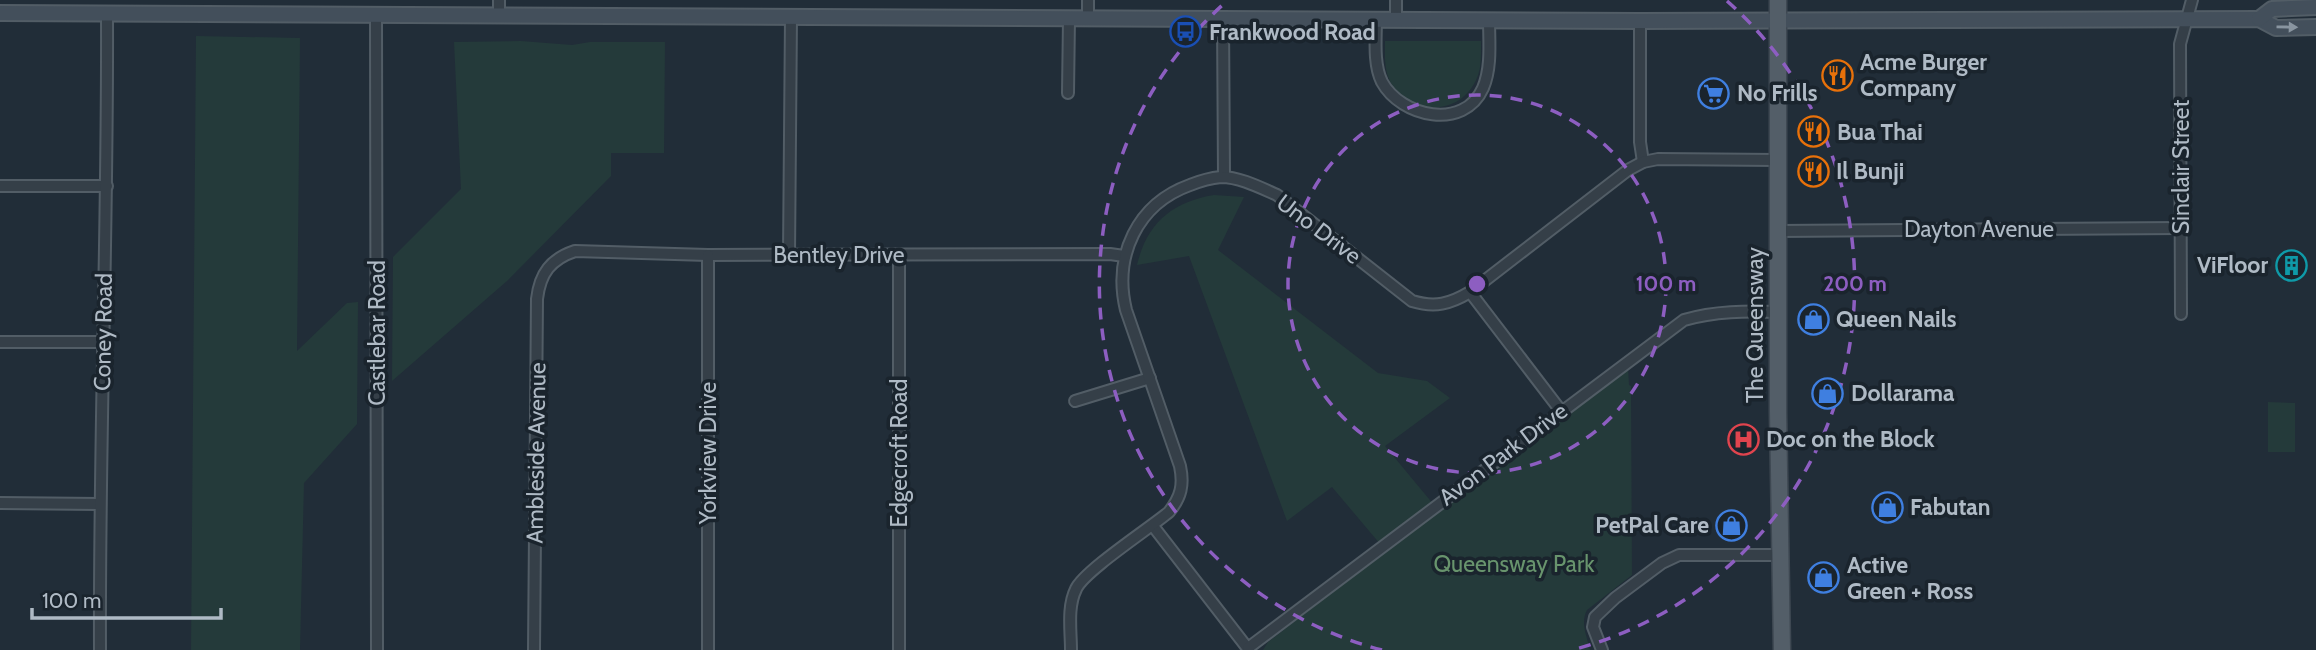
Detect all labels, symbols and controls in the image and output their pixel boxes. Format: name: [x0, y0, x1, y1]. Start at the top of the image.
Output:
bus stop icon: Frankwood Road: [1169, 15, 1203, 49]
place label: Frankwood Road: [1209, 18, 1376, 46]
one-way arrow: [2276, 21, 2298, 33]
place label: Acme Burger Company: [1860, 48, 1987, 102]
restaurant icon: Acme Burger Company: [1820, 58, 1854, 92]
supermarket icon: No Frills: [1697, 76, 1731, 110]
place label: No Frills: [1737, 79, 1818, 107]
street label: Sinclair Street: [2167, 100, 2195, 234]
restaurant icon: Bua Thai: [1797, 115, 1831, 149]
place label: Bua Thai: [1837, 118, 1923, 146]
restaurant icon: Il Bunji: [1796, 154, 1830, 188]
place label: Il Bunji: [1836, 157, 1904, 185]
street label: Uno Drive: [1271, 188, 1367, 270]
street label: Dayton Avenue: [1904, 215, 2054, 243]
street label: Bentley Drive: [773, 241, 905, 269]
street label: The Queensway: [1741, 247, 1769, 403]
building icon: ViFloor: [2274, 248, 2308, 282]
place label: ViFloor: [2197, 251, 2268, 279]
street label: Castlebar Road: [363, 260, 391, 406]
text: 100 m: [1636, 271, 1696, 296]
text: 200 m: [1823, 271, 1887, 296]
centre of rings: [1465, 272, 1489, 296]
street label: Coney Road: [88, 273, 118, 391]
shop icon: Queen Nails: [1796, 302, 1830, 336]
place label: Queen Nails: [1836, 305, 1957, 333]
street label: Ambleside Avenue: [520, 362, 552, 544]
shop icon: Dollarama: [1811, 376, 1845, 410]
street label: Edgecroft Road: [885, 379, 913, 527]
place label: Dollarama: [1851, 379, 1955, 407]
street label: Yorkview Drive: [694, 381, 722, 525]
street label: Avon Park Drive: [1433, 397, 1573, 511]
hospital icon: Doc on the Block: [1726, 422, 1760, 456]
place label: Doc on the Block: [1766, 425, 1936, 453]
shop icon: Fabutan: [1870, 490, 1904, 524]
place label: Fabutan: [1910, 493, 1991, 521]
shop icon: PetPal Care: [1715, 508, 1749, 542]
place label: PetPal Care: [1595, 511, 1709, 539]
park label: Queensway Park: [1434, 550, 1595, 578]
place label: Active Green + Ross: [1847, 551, 1973, 605]
shop icon: Active Green + Ross: [1807, 561, 1841, 595]
scale bar: [32, 576, 220, 620]
text: 100 m: [42, 588, 101, 613]

